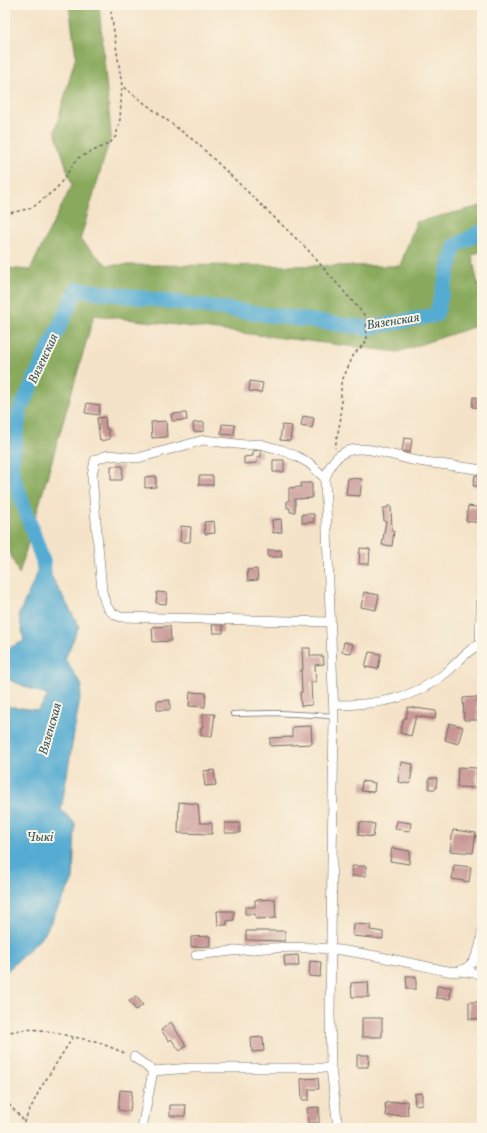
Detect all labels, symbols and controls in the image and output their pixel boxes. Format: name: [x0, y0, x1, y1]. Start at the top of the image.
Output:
water label: Вязенская: [365, 309, 421, 335]
water label: Вязенская: [25, 331, 63, 387]
water label: Вязенская: [35, 701, 67, 757]
water label: Чыкі: [27, 829, 54, 847]

